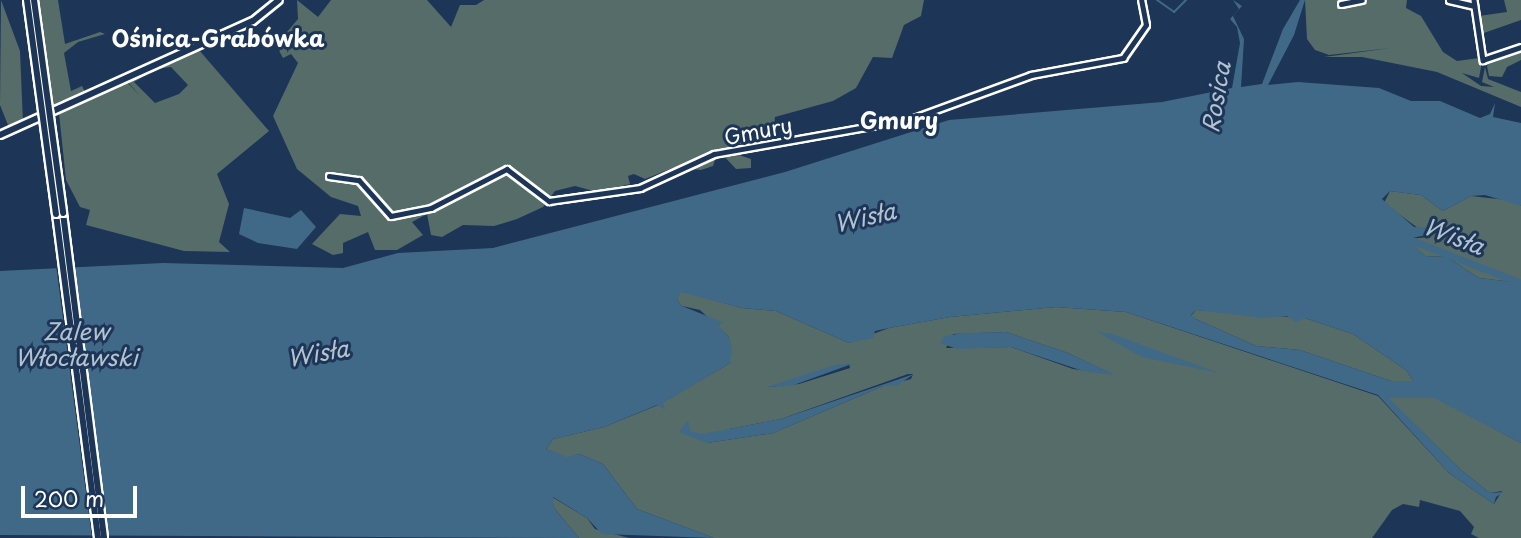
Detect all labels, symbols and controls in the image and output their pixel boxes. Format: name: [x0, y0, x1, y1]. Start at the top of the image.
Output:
district label: Ośnica-Grabówka: [111, 24, 325, 52]
water label: Rosica: [1196, 59, 1236, 135]
district label: Gmury: [860, 106, 938, 134]
street label: Gmury: [722, 111, 794, 149]
water label: Wisła: [832, 197, 898, 237]
water label: Wisła: [1420, 212, 1488, 260]
water label: Zalew Włocławski: [14, 317, 138, 371]
water label: Wisła: [285, 334, 351, 372]
scale bar: [24, 472, 140, 516]
text: 200 m: [34, 482, 104, 514]

